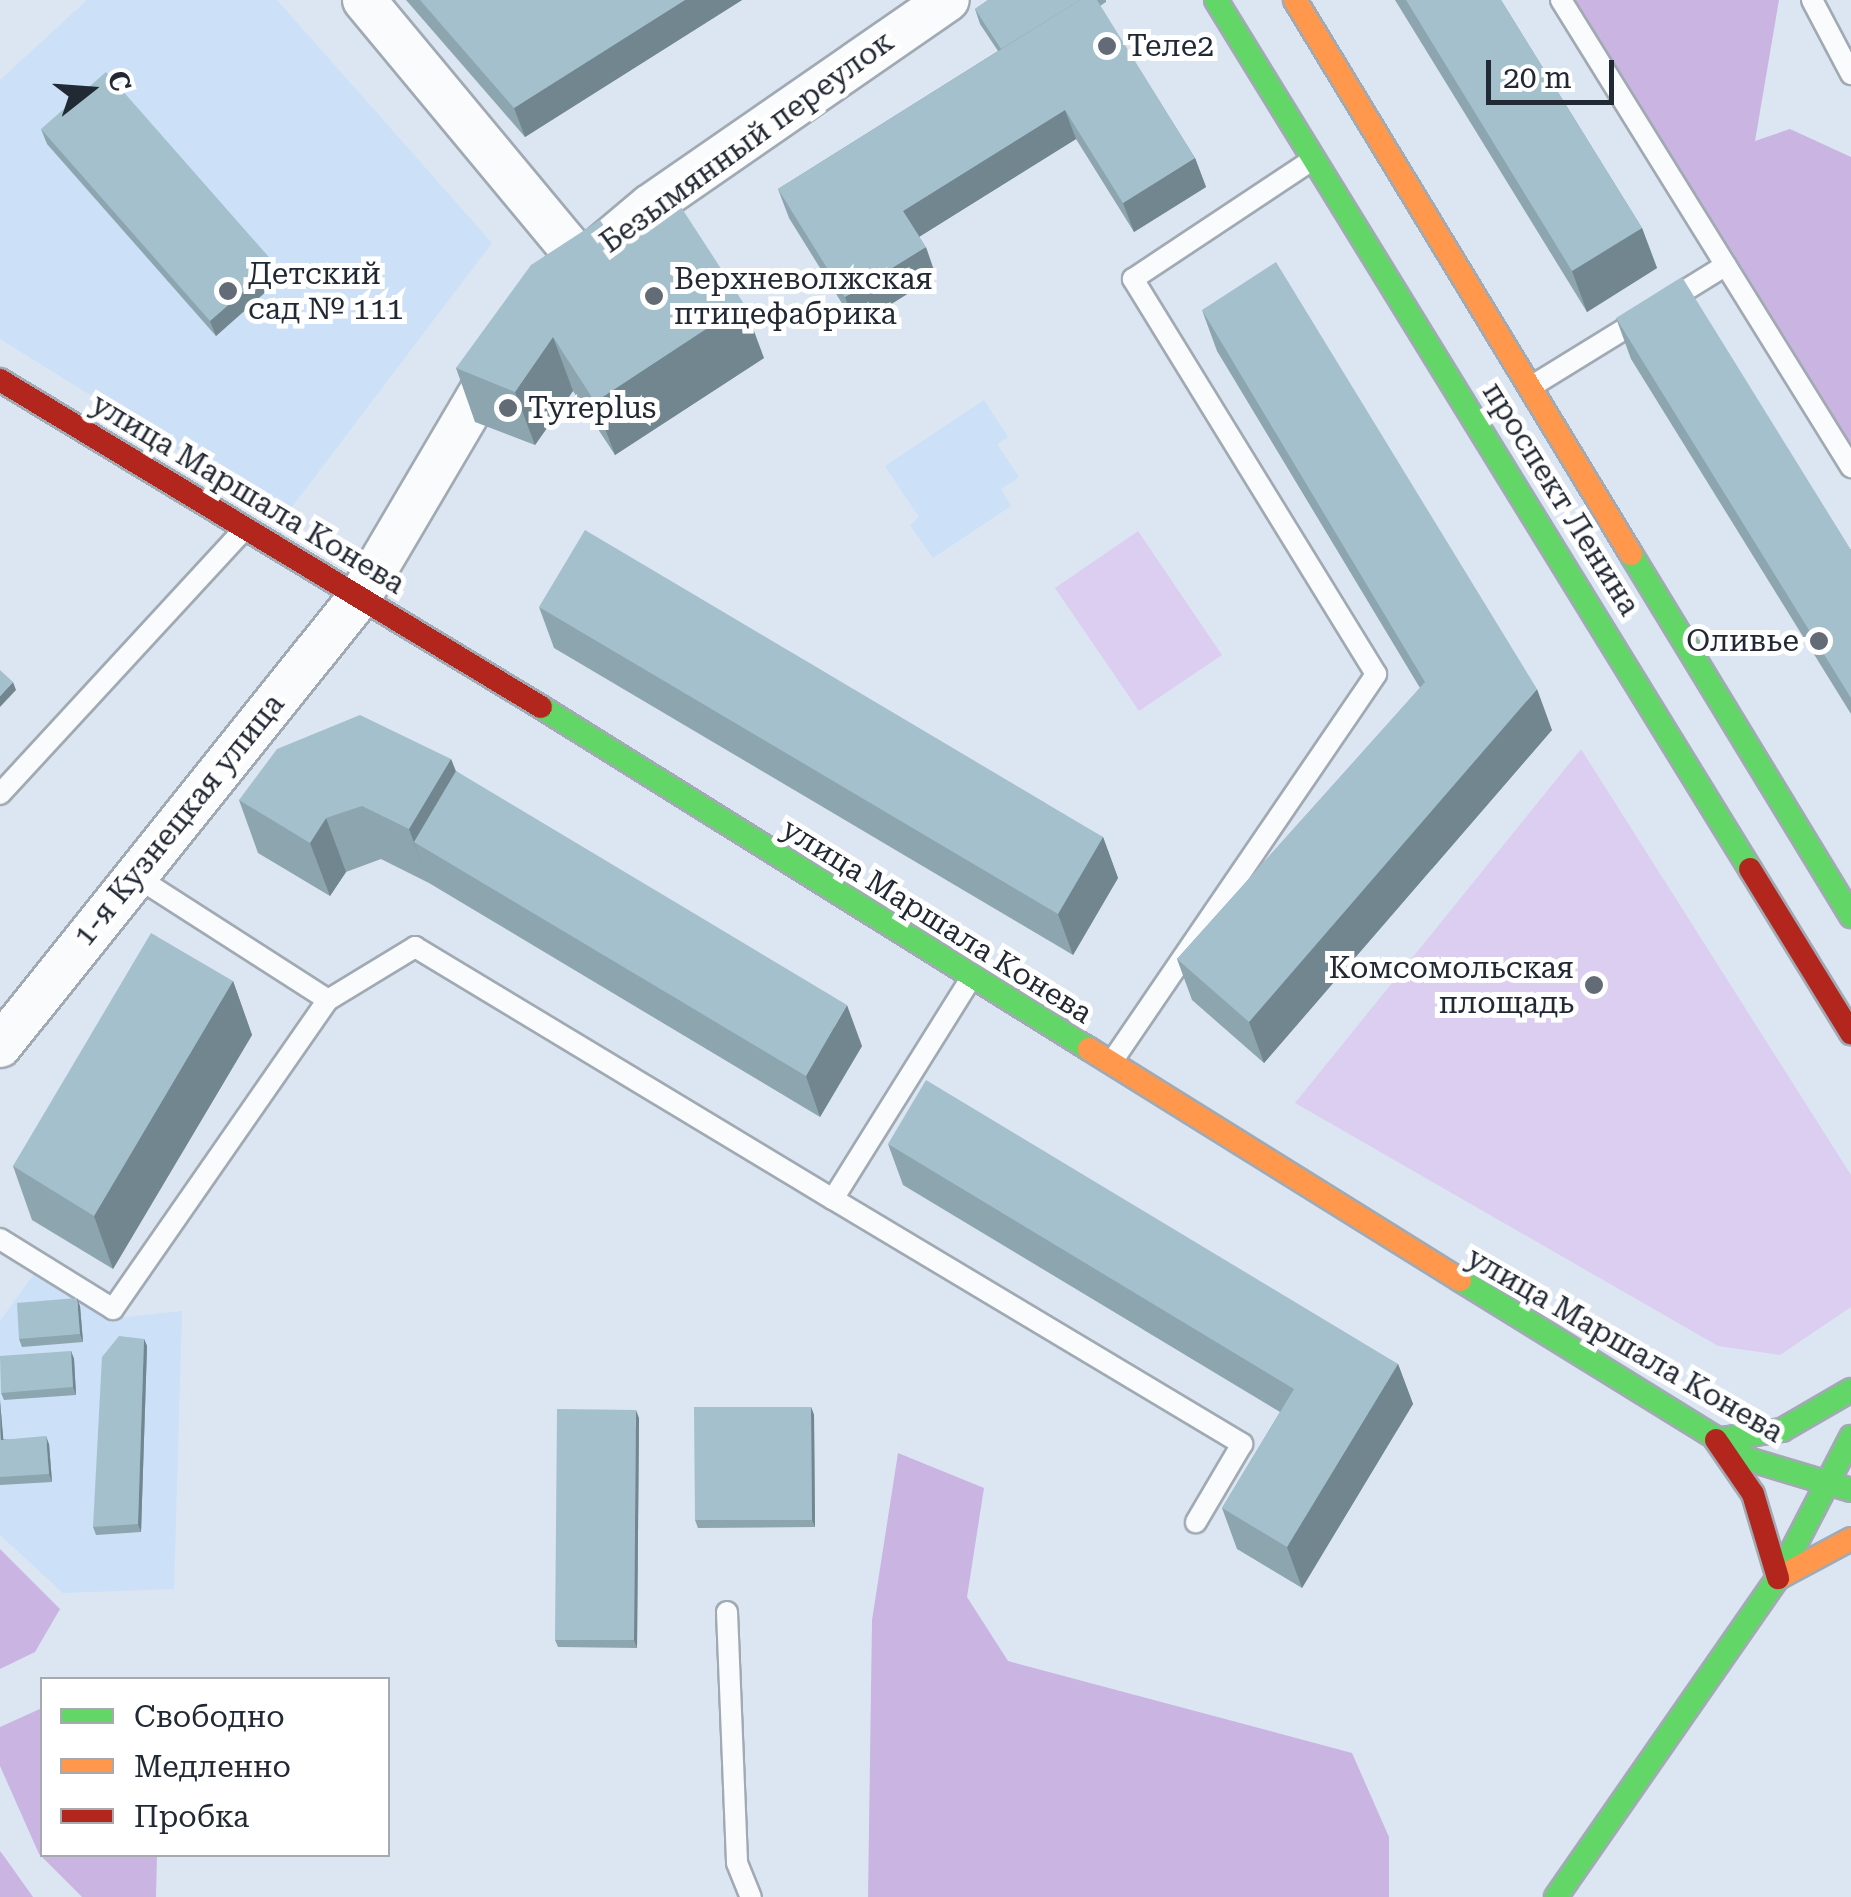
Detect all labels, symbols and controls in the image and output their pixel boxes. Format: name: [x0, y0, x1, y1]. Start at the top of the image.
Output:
street label: Безымянный переулок: [593, 23, 901, 261]
place label: Теле2: [1127, 28, 1214, 64]
marker: Теле2: [1096, 35, 1118, 57]
north arrow: [40, 40, 140, 140]
scale bar: [1491, 40, 1618, 102]
text: 20 m: [1503, 60, 1572, 95]
text: С: [101, 67, 138, 95]
place label: Детский сад № 111: [248, 256, 404, 326]
place label: Верхневолжская птицефабрика: [674, 261, 933, 332]
marker: Детский сад № 111: [217, 280, 239, 302]
marker: Верхневолжская птицефабрика: [643, 285, 665, 307]
street label: проспект Ленина: [1475, 376, 1647, 622]
street label: улица Маршала Конева: [85, 386, 411, 602]
place label: Tyreplus: [528, 390, 656, 426]
marker: Tyreplus: [497, 397, 519, 419]
place label: Оливье: [1686, 623, 1799, 659]
marker: Оливье: [1808, 630, 1830, 652]
street label: 1-я Кузнецкая улица: [66, 687, 292, 953]
street label: улица Маршала Конева: [775, 811, 1099, 1031]
place label: Комсомольская площадь: [1329, 950, 1574, 1020]
marker: Комсомольская площадь: [1583, 974, 1605, 996]
street label: улица Маршала Конева: [1460, 1240, 1790, 1450]
legend: [40, 1677, 390, 1857]
text: Свободно: [134, 1699, 285, 1734]
text: Медленно: [134, 1749, 291, 1784]
text: Пробка: [134, 1799, 249, 1834]

